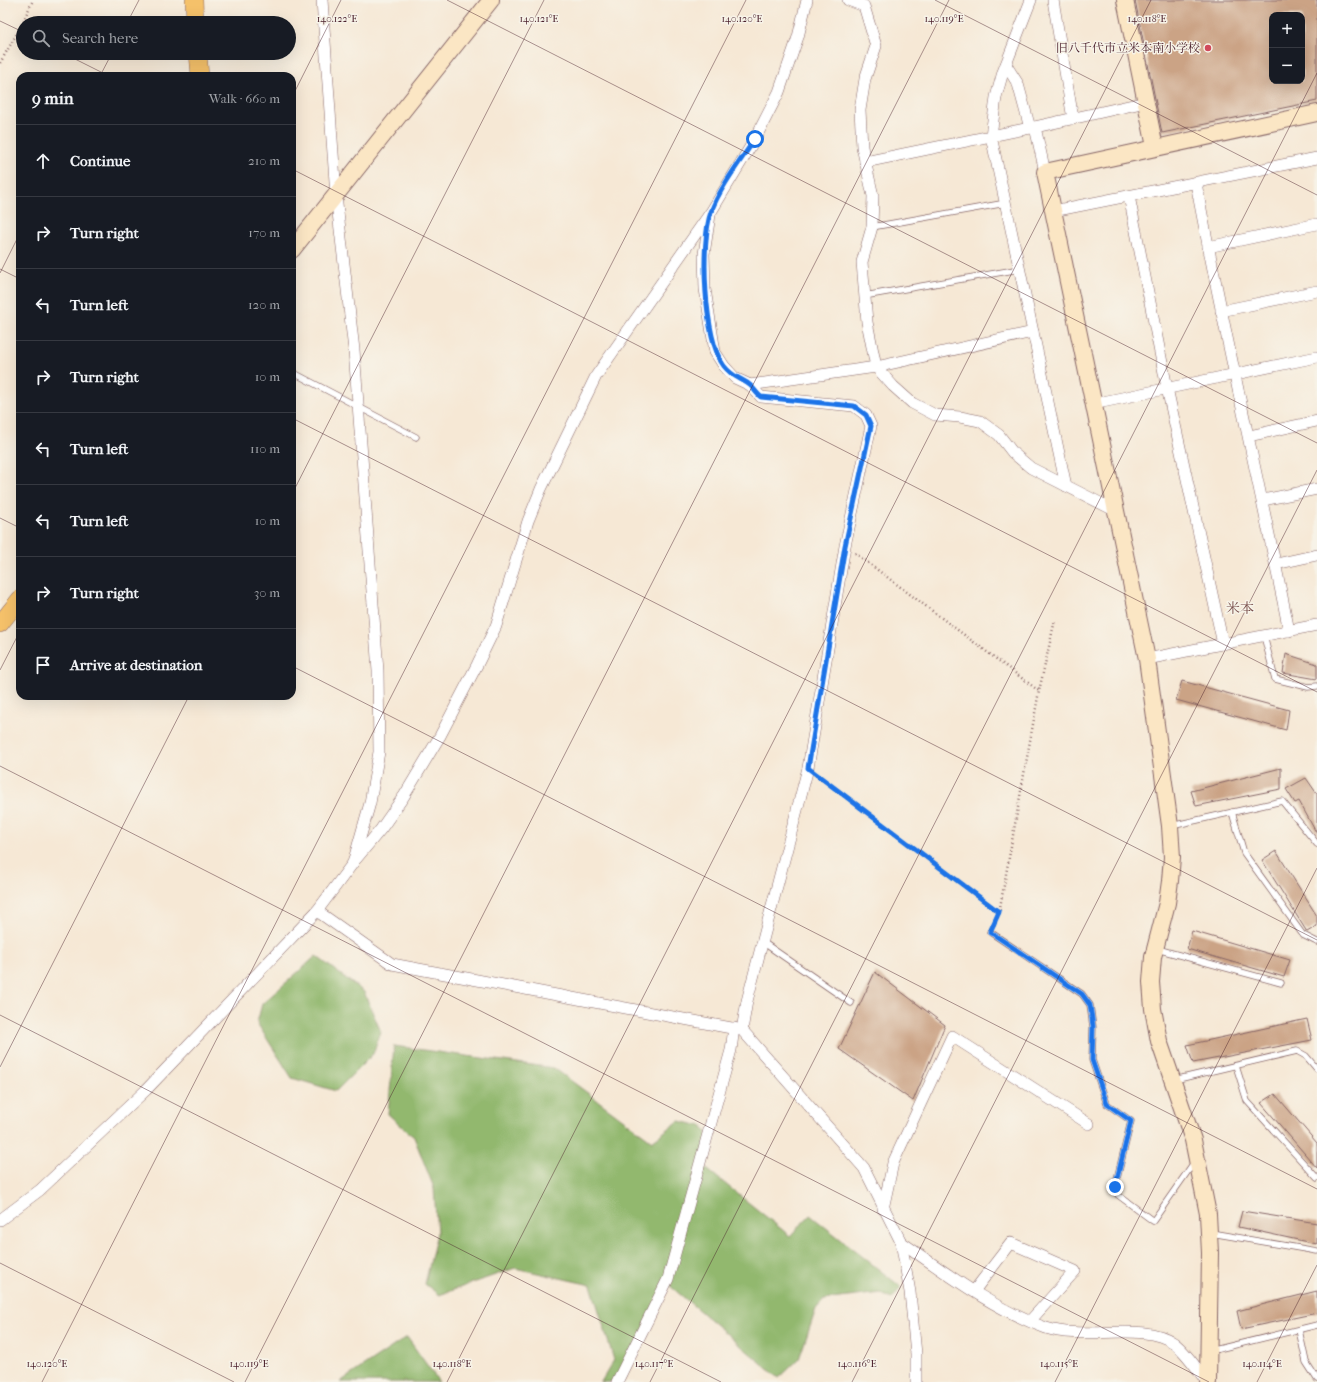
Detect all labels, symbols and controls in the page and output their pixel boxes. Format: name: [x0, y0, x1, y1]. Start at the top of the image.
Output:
map controls: [1269, 12, 1305, 84]
button: +: [1269, 12, 1305, 48]
text: 140.122°E: [317, 13, 357, 25]
text: 140.121°E: [520, 13, 558, 25]
text: 140.120°E: [722, 13, 762, 25]
text: 140.119°E: [924, 13, 964, 25]
text: 140.118°E: [1128, 13, 1166, 25]
search box: [16, 16, 296, 60]
icon: search: [30, 27, 52, 49]
text: Search here: [62, 29, 138, 47]
place label: 旧八千代市立米本南小学校: [1056, 41, 1200, 55]
marker: 旧八千代市立米本南小学校: [1203, 43, 1213, 53]
button: −: [1269, 48, 1305, 84]
text: 9 min: [32, 88, 74, 108]
text: Walk · 660 m: [209, 91, 280, 106]
route start: [746, 130, 764, 148]
icon: ahead: [32, 150, 54, 172]
text: Continue: [70, 152, 130, 170]
text: 210 m: [248, 153, 280, 168]
icon: right: [32, 222, 54, 244]
text: Turn right: [70, 224, 139, 242]
text: 170 m: [248, 225, 280, 240]
icon: left: [32, 294, 54, 316]
text: Turn left: [70, 296, 128, 314]
text: 120 m: [248, 297, 280, 312]
icon: right: [32, 366, 54, 388]
text: Turn right: [70, 368, 139, 386]
text: 10 m: [255, 369, 280, 384]
icon: left: [32, 438, 54, 460]
text: Turn left: [70, 440, 128, 458]
text: 110 m: [250, 441, 280, 456]
icon: left: [32, 510, 54, 532]
text: Turn left: [70, 512, 128, 530]
text: 10 m: [255, 513, 280, 528]
icon: right: [32, 582, 54, 604]
text: Turn right: [70, 584, 139, 602]
text: 30 m: [254, 585, 280, 600]
district label: 米本: [1226, 600, 1254, 617]
icon: arrive: [32, 654, 54, 676]
text: Arrive at destination: [70, 656, 202, 674]
route end: [1106, 1178, 1124, 1196]
text: 140.120°E: [27, 1358, 67, 1370]
text: 140.119°E: [229, 1358, 269, 1370]
text: 140.118°E: [433, 1358, 471, 1370]
text: 140.117°E: [635, 1358, 673, 1370]
text: 140.116°E: [837, 1358, 877, 1370]
text: 140.115°E: [1040, 1358, 1078, 1370]
text: 140.114°E: [1242, 1358, 1282, 1370]

